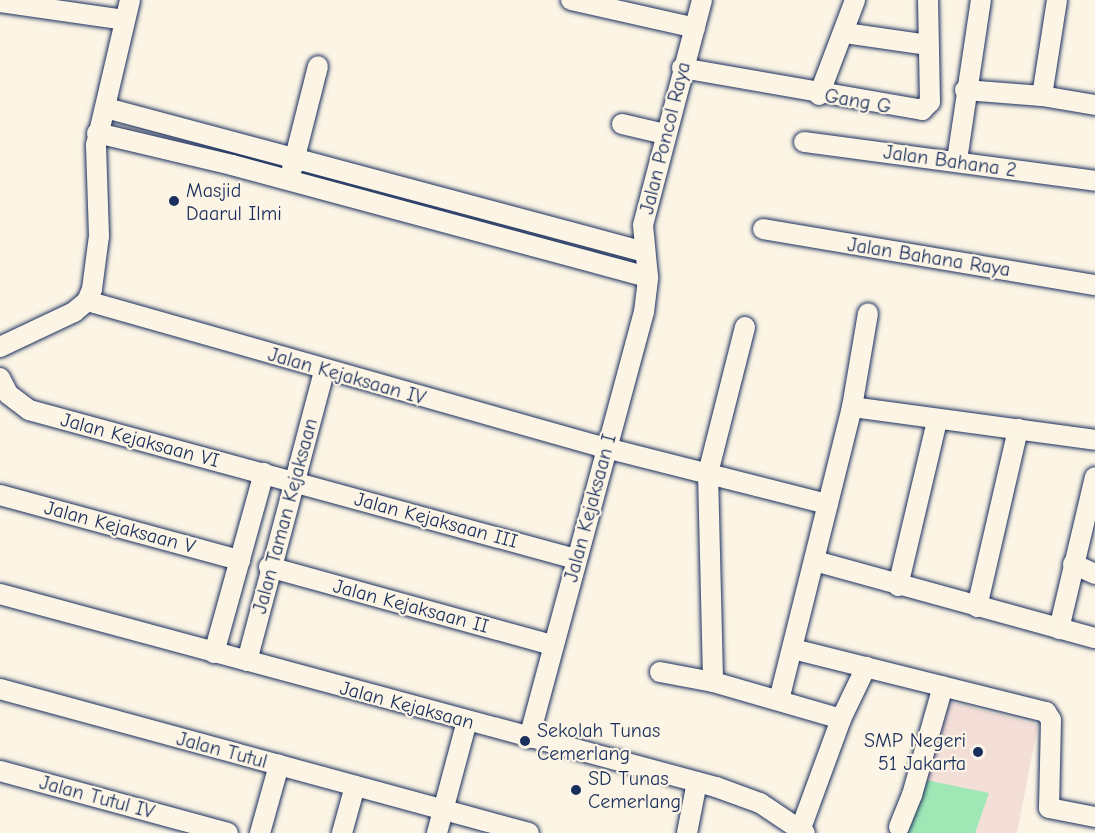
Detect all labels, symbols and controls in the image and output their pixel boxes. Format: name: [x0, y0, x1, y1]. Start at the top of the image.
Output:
street label: Jalan Poncol Raya: [634, 59, 696, 217]
street label: Gang G: [823, 83, 893, 119]
street label: Jalan Bahana 2: [882, 140, 1018, 182]
place label: Masjid Daarul Ilmi: [186, 178, 282, 225]
marker: Masjid Daarul Ilmi: [167, 194, 181, 208]
street label: Jalan Bahana Raya: [846, 232, 1012, 282]
street label: Jalan Kejaksaan IV: [265, 342, 429, 410]
street label: Jalan Kejaksaan VI: [58, 407, 222, 473]
street label: Jalan Taman Kejaksaan: [247, 416, 323, 616]
street label: Jalan Kejaksaan I: [559, 431, 621, 585]
street label: Jalan Kejaksaan III: [352, 487, 520, 553]
street label: Jalan Kejaksaan V: [42, 495, 198, 559]
street label: Jalan Kejaksaan II: [331, 574, 491, 638]
street label: Jalan Kejaksaan: [337, 676, 477, 734]
place label: Sekolah Tunas Cemerlang: [537, 718, 660, 765]
street label: Jalan Tutul: [174, 726, 270, 774]
place label: SMP Negeri 51 Jakarta: [864, 728, 966, 775]
marker: Sekolah Tunas Cemerlang: [518, 734, 532, 748]
marker: SMP Negeri 51 Jakarta: [971, 745, 985, 759]
place label: SD Tunas Cemerlang: [588, 766, 681, 813]
street label: Jalan Tutul IV: [37, 770, 157, 824]
marker: SD Tunas Cemerlang: [569, 783, 583, 797]

